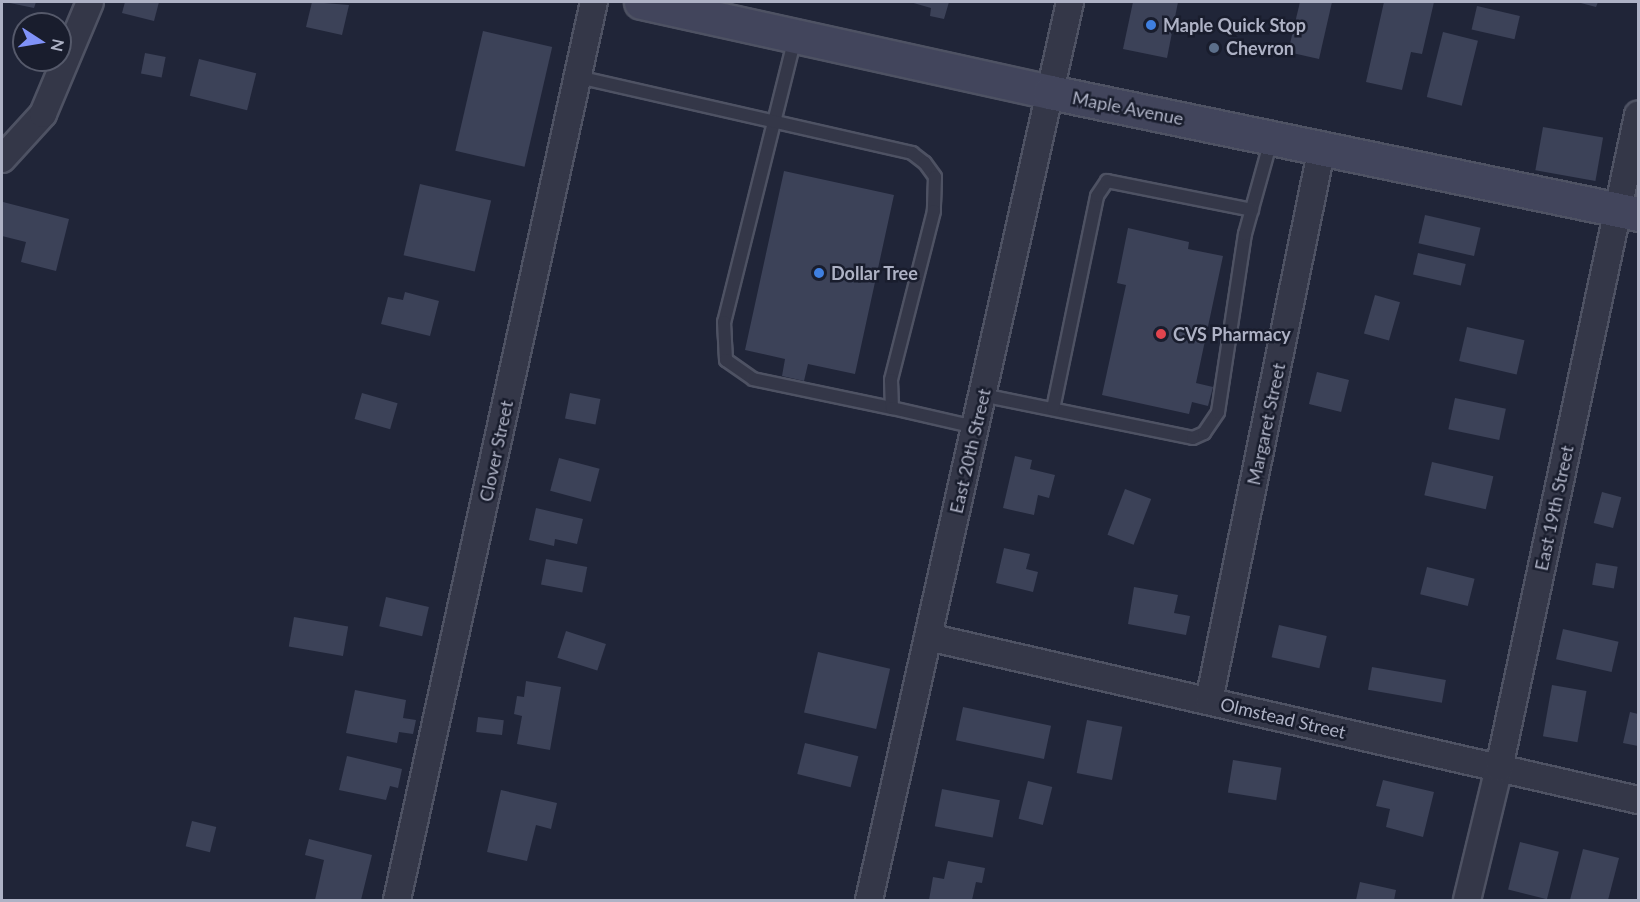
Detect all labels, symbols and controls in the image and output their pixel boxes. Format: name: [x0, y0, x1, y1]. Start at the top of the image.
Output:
north arrow: [12, 12, 72, 72]
place label: Maple Quick Stop: [1163, 14, 1306, 36]
marker: Maple Quick Stop: [1144, 18, 1158, 32]
text: N: [48, 37, 69, 53]
place label: Chevron: [1226, 37, 1294, 59]
marker: Chevron: [1207, 41, 1221, 55]
street label: Maple Avenue: [1070, 87, 1186, 129]
place label: Dollar Tree: [831, 262, 919, 284]
marker: Dollar Tree: [812, 266, 826, 280]
place label: CVS Pharmacy: [1173, 323, 1291, 345]
marker: CVS Pharmacy: [1154, 327, 1168, 341]
street label: Margaret Street: [1243, 361, 1289, 487]
street label: East 20th Street: [945, 386, 995, 516]
street label: Clover Street: [475, 398, 517, 504]
street label: East 19th Street: [1530, 443, 1578, 573]
street label: Olmstead Street: [1218, 693, 1348, 743]

